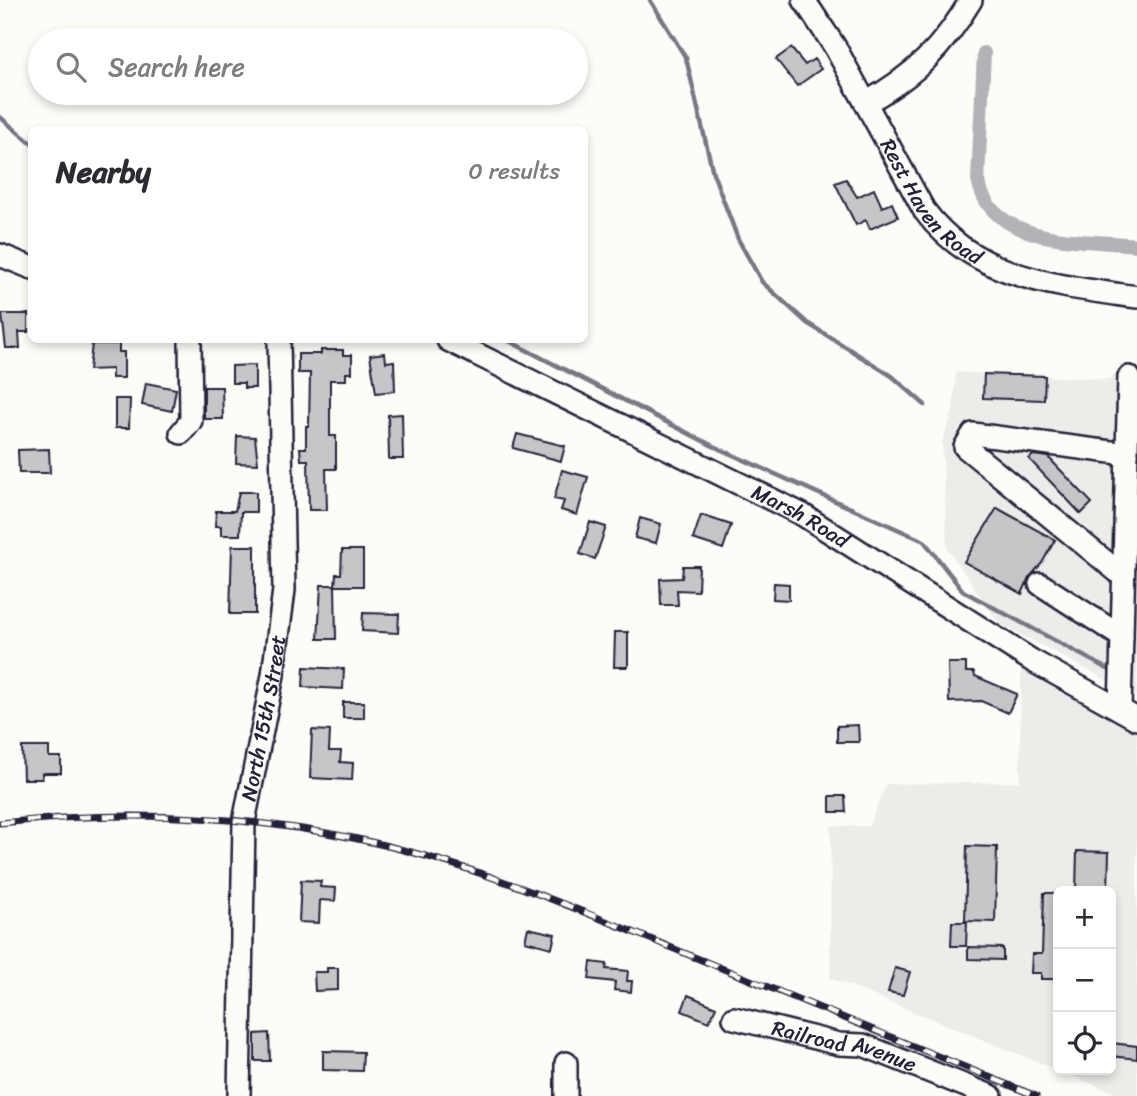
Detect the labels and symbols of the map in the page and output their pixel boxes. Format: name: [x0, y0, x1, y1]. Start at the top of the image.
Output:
street label: Rest Haven Road: [869, 131, 992, 276]
street label: Marsh Road: [745, 473, 859, 560]
street label: North 15th Street: [230, 633, 297, 804]
street label: Railroad Avenue: [768, 1009, 923, 1084]

